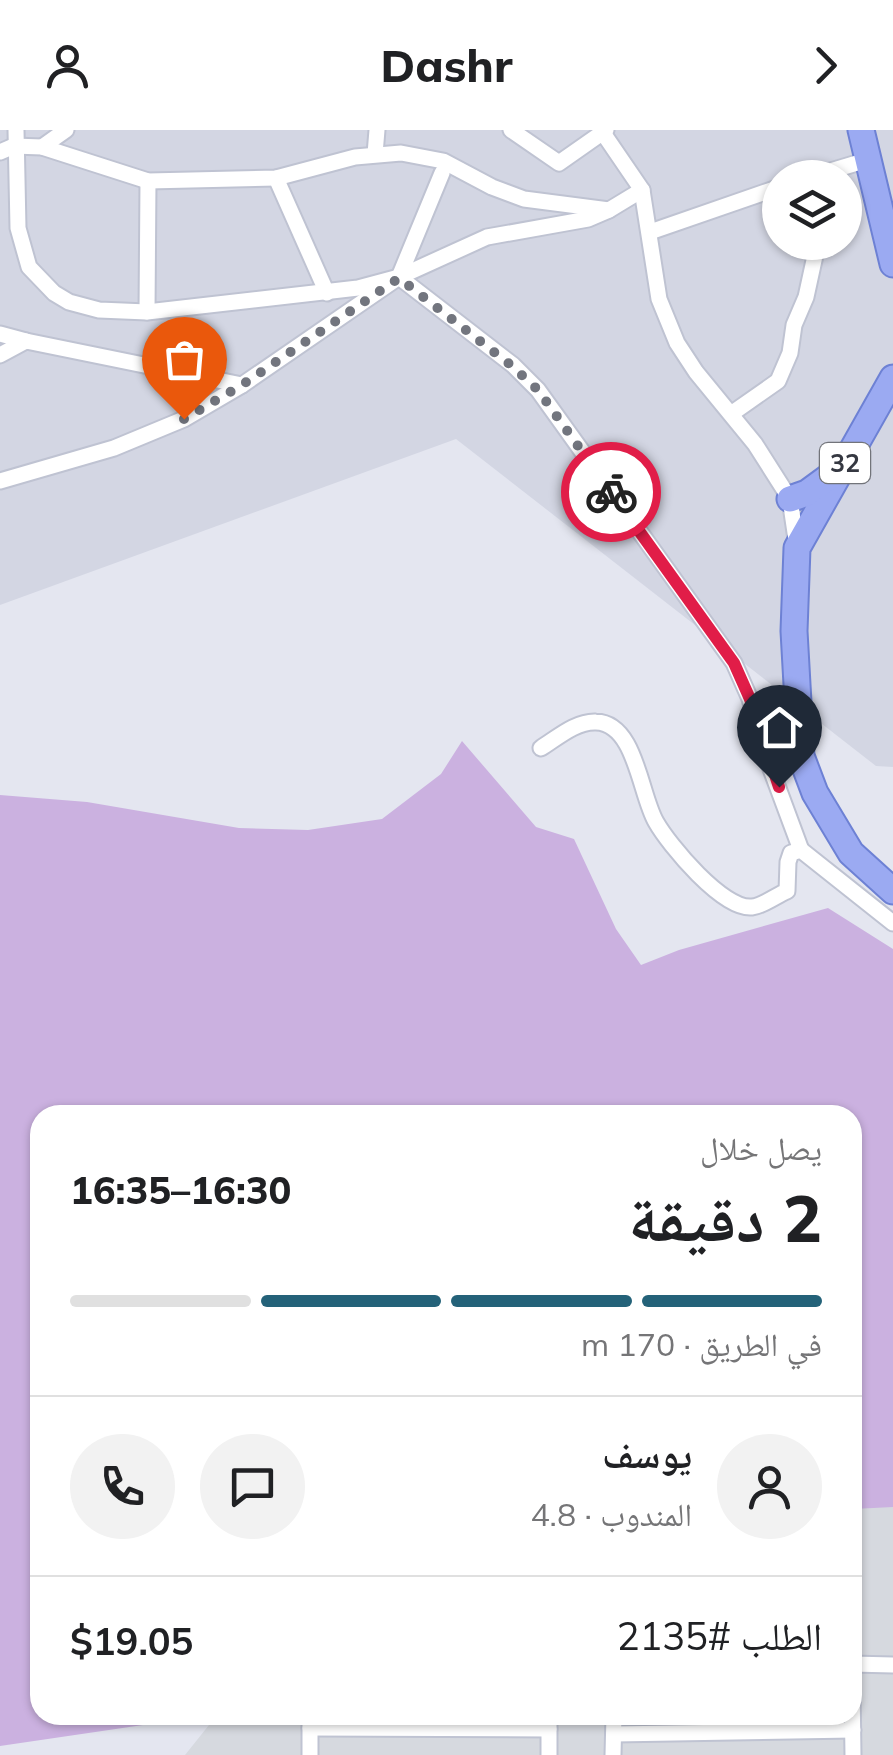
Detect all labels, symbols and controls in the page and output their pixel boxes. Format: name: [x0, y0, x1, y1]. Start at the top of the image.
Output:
text: Dashr: [381, 37, 512, 93]
icon: person: [40, 38, 95, 93]
icon: forward: [798, 38, 853, 93]
map controls: [762, 160, 862, 260]
button: layers: [762, 160, 862, 260]
pin: [142, 317, 227, 420]
icon: bag: [157, 332, 212, 387]
courier: [561, 442, 661, 542]
road number: 32: [820, 443, 870, 483]
icon: bike: [584, 465, 639, 520]
pin: [737, 685, 822, 788]
icon: home: [752, 700, 807, 755]
text: يصل خلال: [700, 1128, 822, 1168]
text: 16:30–16:35: [70, 1166, 291, 1214]
text: 2 دقيقة: [628, 1177, 822, 1258]
text: في الطريق · 170 m: [581, 1324, 822, 1364]
text: يوسف: [602, 1430, 692, 1478]
button: phone: [70, 1434, 175, 1539]
button: chat: [200, 1434, 305, 1539]
button: person: [717, 1434, 822, 1539]
text: المندوب · 4.8: [530, 1494, 692, 1534]
text: الطلب #2135: [617, 1612, 822, 1660]
text: $19.05: [70, 1617, 193, 1665]

